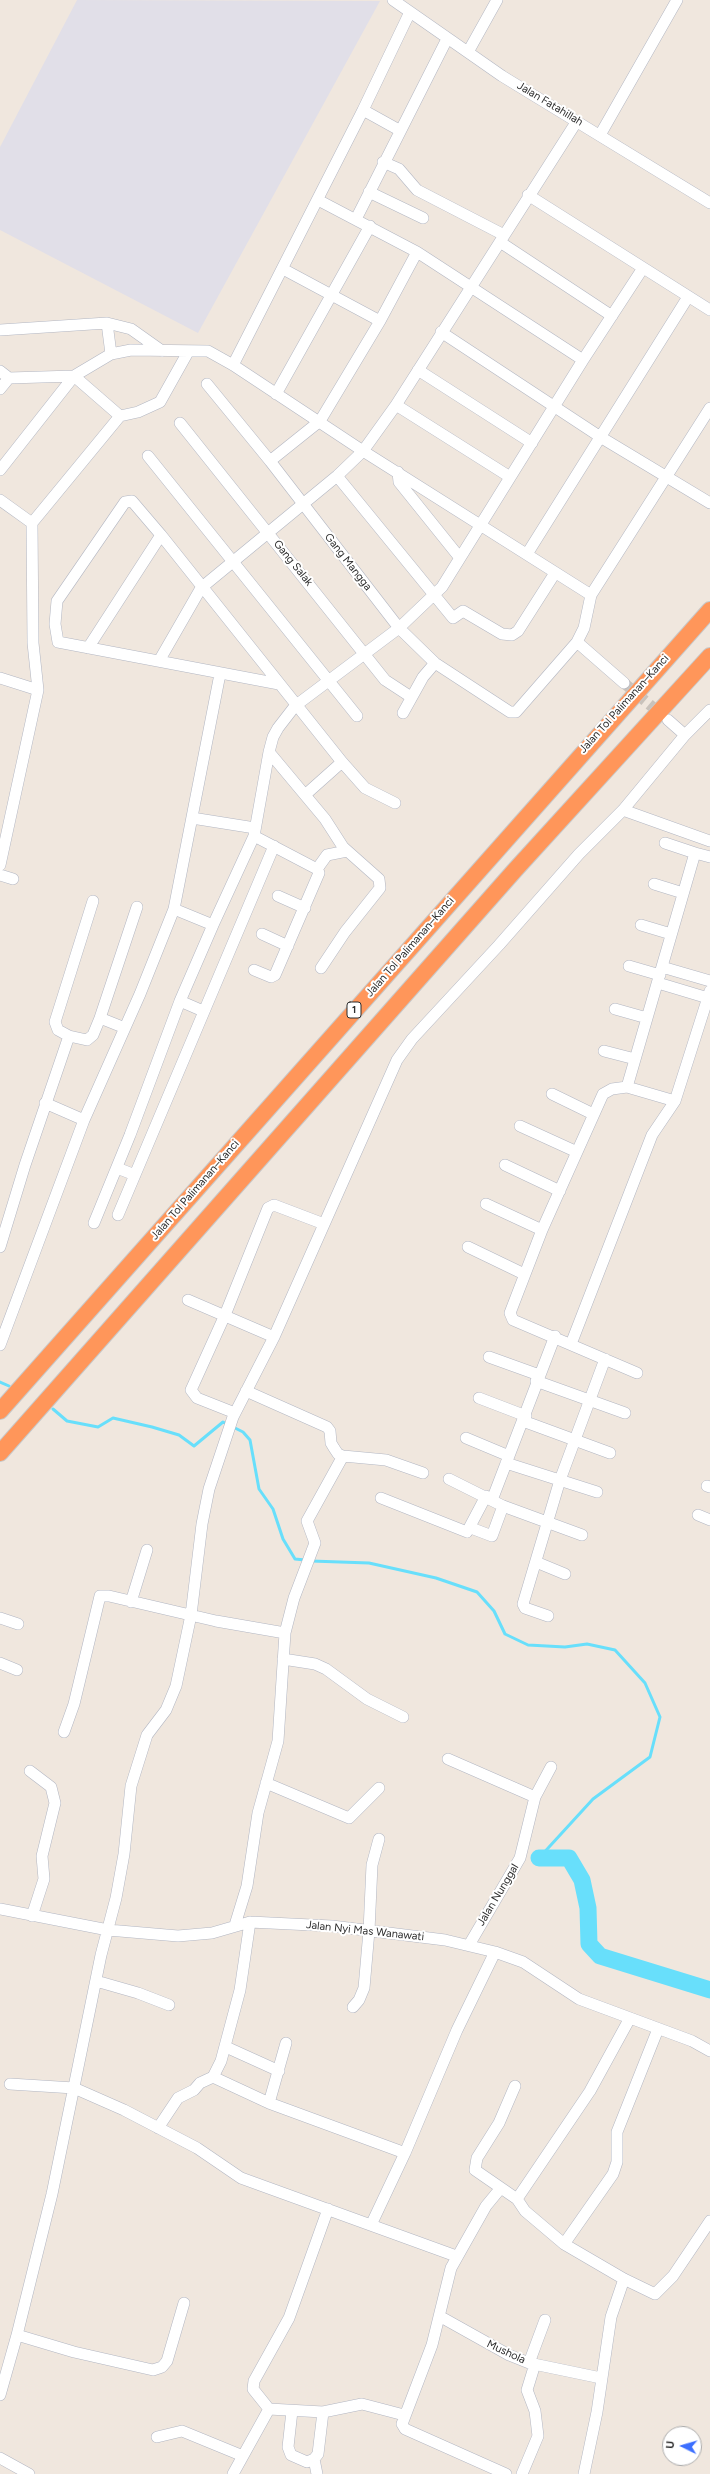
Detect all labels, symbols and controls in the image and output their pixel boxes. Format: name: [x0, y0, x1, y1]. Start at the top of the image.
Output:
street label: Jalan Fatahillah: [515, 79, 585, 129]
street label: Gang Mangga: [322, 531, 374, 593]
street label: Gang Salak: [271, 537, 315, 589]
street label: Jalan Tol Palimanan–Kanci: [576, 652, 672, 756]
street label: Jalan Tol Palimanan–Kanci: [363, 894, 457, 1000]
road number: 1: [347, 1002, 361, 1018]
street label: Jalan Tol Palimanan–Kanci: [148, 1137, 242, 1243]
street label: Jalan Nunggal: [474, 1862, 522, 1928]
street label: Jalan Nyi Mas Wanawati: [305, 1918, 425, 1944]
street label: Mushola: [485, 2337, 527, 2367]
north arrow: [662, 2426, 702, 2466]
text: U: [664, 2441, 677, 2449]

